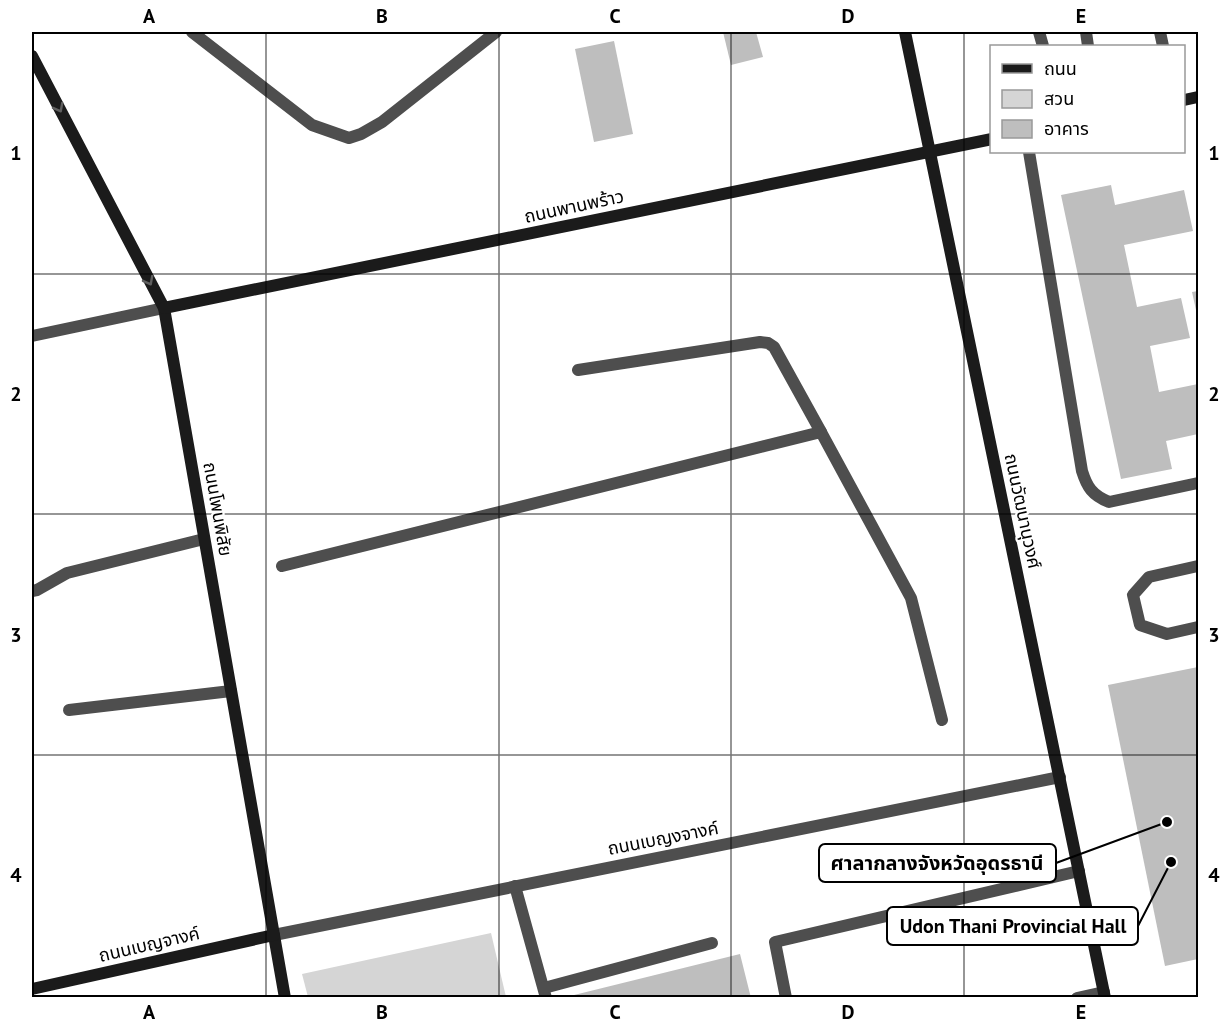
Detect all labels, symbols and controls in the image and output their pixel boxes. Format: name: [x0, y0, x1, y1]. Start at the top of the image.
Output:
text: A: [143, 3, 156, 29]
text: B: [376, 3, 388, 29]
text: C: [609, 3, 621, 29]
text: D: [842, 3, 855, 29]
text: E: [1076, 3, 1086, 29]
legend: [990, 45, 1185, 153]
text: ถนน: [1044, 57, 1077, 80]
text: สวน: [1044, 87, 1074, 110]
one-way arrow: [52, 102, 63, 112]
text: อาคาร: [1044, 117, 1089, 140]
text: 1: [10, 140, 22, 166]
text: 1: [1208, 140, 1220, 166]
street label: ถนนพานพร้าว: [522, 184, 626, 228]
one-way arrow: [142, 274, 153, 285]
text: 2: [10, 381, 22, 407]
text: 2: [1208, 381, 1220, 407]
street label: ถนนวัฒนานุวงศ์: [1000, 451, 1046, 571]
street label: ถนนโพนพิสัย: [198, 460, 238, 558]
text: 3: [10, 622, 22, 648]
text: 3: [1208, 622, 1220, 648]
street label: ถนนเบญงจางค์: [606, 816, 720, 860]
callout: ศาลากลางจังหวัดอุดรธานี: [819, 844, 1056, 882]
text: ศาลากลางจังหวัดอุดรธานี: [831, 850, 1043, 876]
text: 4: [10, 862, 22, 888]
text: 4: [1208, 862, 1220, 888]
callout: Udon Thani Provincial Hall: [887, 907, 1138, 945]
text: Udon Thani Provincial Hall: [900, 913, 1126, 939]
street label: ถนนเบญจางค์: [96, 921, 202, 967]
text: A: [143, 999, 156, 1025]
text: B: [376, 999, 388, 1025]
text: C: [609, 999, 621, 1025]
text: D: [842, 999, 855, 1025]
text: E: [1076, 999, 1086, 1025]

